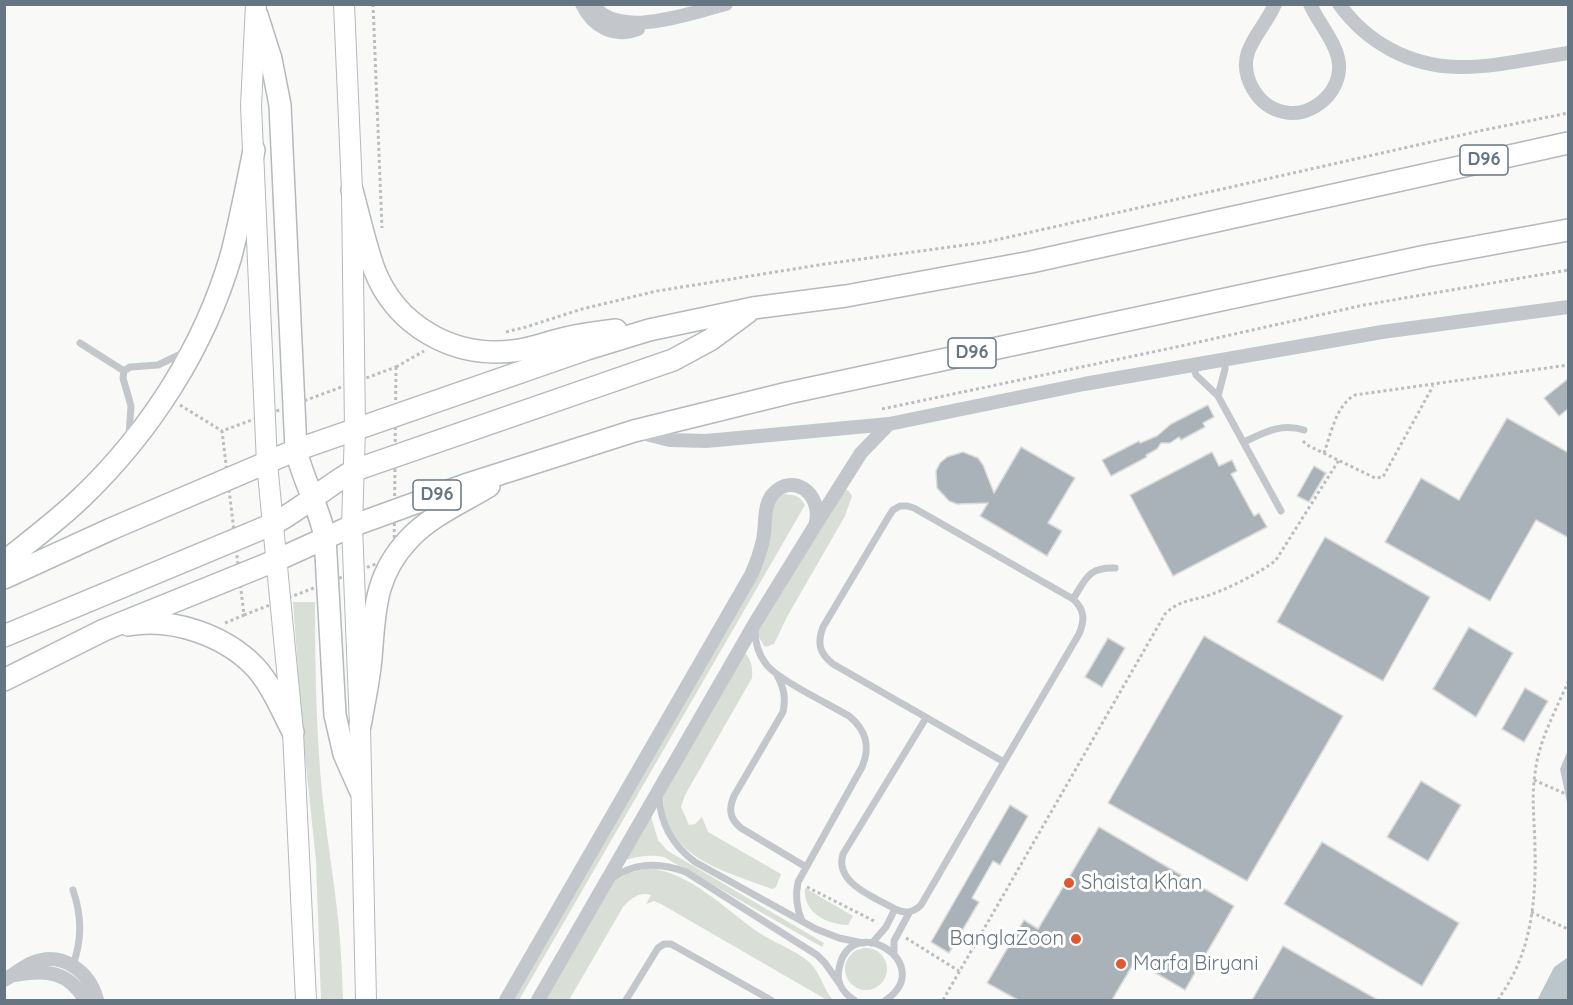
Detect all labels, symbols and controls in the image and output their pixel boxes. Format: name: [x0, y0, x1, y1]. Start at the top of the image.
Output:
road number: D96: [1460, 145, 1508, 175]
road number: D96: [948, 338, 996, 368]
road number: D96: [413, 480, 461, 510]
place label: Shaista Khan: [1081, 871, 1202, 895]
marker: Shaista Khan: [1062, 876, 1076, 890]
place label: BanglaZoon: [950, 927, 1064, 951]
marker: BanglaZoon: [1069, 932, 1083, 946]
place label: Marfa Biryani: [1133, 952, 1258, 976]
marker: Marfa Biryani: [1114, 957, 1128, 971]

